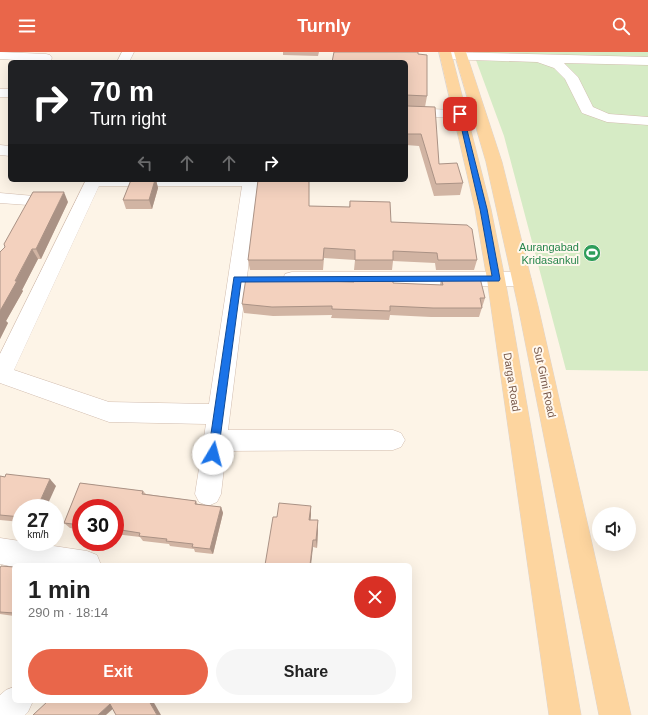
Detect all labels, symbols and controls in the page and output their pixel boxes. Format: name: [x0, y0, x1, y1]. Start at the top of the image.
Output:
icon: menu: [16, 15, 38, 37]
icon: search: [610, 15, 632, 37]
text: Turnly: [297, 16, 351, 36]
icon: right: [24, 76, 76, 128]
text: 70 m: [90, 76, 154, 107]
pin: [443, 97, 477, 131]
icon: arrive: [449, 103, 471, 125]
text: Turn right: [90, 109, 166, 129]
icon: left: [134, 152, 156, 174]
icon: ahead: [176, 152, 198, 174]
icon: ahead: [218, 152, 240, 174]
icon: right: [260, 152, 282, 174]
place label: Aurangabad Kridasankul: [519, 241, 579, 266]
sports icon: Aurangabad Kridasankul: [582, 243, 602, 263]
street label: Sut Girni Road: [532, 345, 558, 419]
street label: Darga Road: [501, 352, 523, 412]
position arrow: [192, 433, 234, 475]
speed limit sign: 30: [72, 499, 124, 551]
map controls: [592, 507, 636, 551]
button: sound: [592, 507, 636, 551]
text: 27: [27, 509, 49, 531]
text: km/h: [27, 529, 49, 540]
text: 1 min: [28, 576, 91, 603]
button: close: [354, 576, 396, 618]
text: 290 m · 18:14: [28, 605, 108, 620]
button: Exit: [28, 649, 208, 695]
button: Share: [216, 649, 396, 695]

